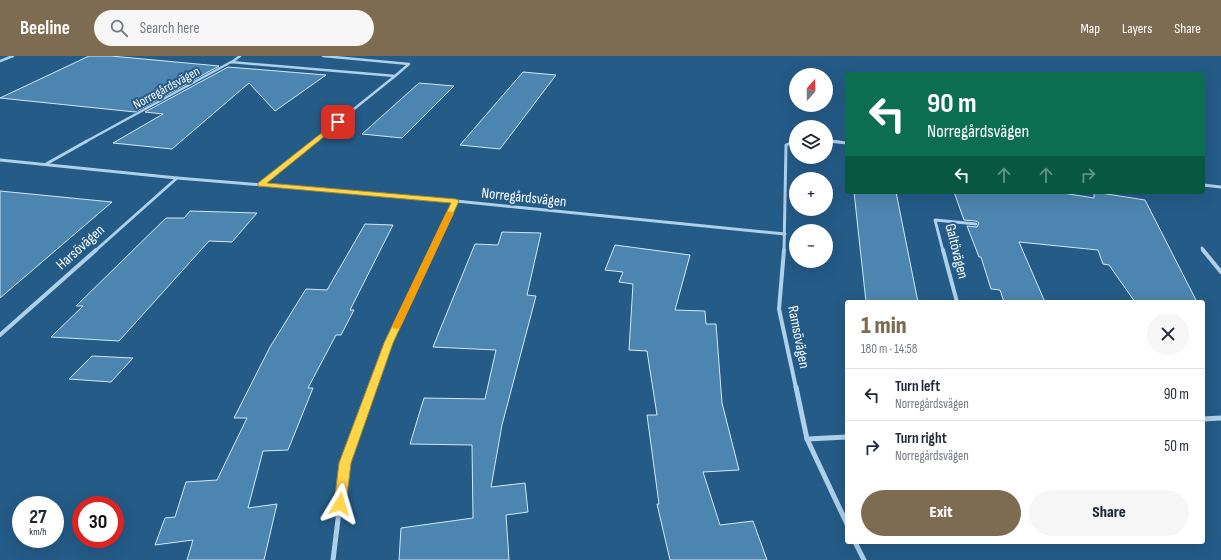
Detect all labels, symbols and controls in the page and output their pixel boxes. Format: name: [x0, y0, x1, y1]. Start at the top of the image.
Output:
search box: [94, 10, 374, 46]
text: Beeline: [20, 17, 70, 40]
icon: search: [108, 17, 130, 39]
text: Search here: [140, 19, 199, 38]
text: Map: [1080, 20, 1100, 37]
text: Layers: [1122, 20, 1152, 37]
text: Share: [1174, 20, 1201, 37]
street label: Norregårdsvägen: [130, 63, 203, 113]
north arrow: [789, 68, 833, 112]
map controls: [789, 68, 833, 268]
text: 90 m: [927, 87, 977, 120]
icon: left: [861, 88, 913, 140]
pin: [321, 105, 355, 139]
icon: arrive: [327, 111, 349, 133]
button: layers: [789, 120, 833, 164]
text: Norregårdsvägen: [927, 121, 1029, 142]
icon: left: [951, 164, 973, 186]
icon: ahead: [993, 164, 1015, 186]
icon: ahead: [1035, 164, 1057, 186]
icon: right: [1077, 164, 1099, 186]
button: +: [789, 172, 833, 216]
street label: Norregårdsvägen: [481, 184, 567, 211]
street label: Harsövägen: [52, 221, 109, 274]
street label: Galtövägen: [940, 222, 973, 281]
button: −: [789, 224, 833, 268]
street label: Ramsövägen: [783, 304, 814, 370]
text: 1 min: [861, 311, 907, 340]
button: close: [1147, 313, 1189, 355]
text: 180 m · 14:58: [861, 341, 918, 357]
text: Turn left: [895, 377, 940, 396]
icon: left: [861, 384, 883, 406]
text: 90 m: [1164, 385, 1189, 404]
text: Norregårdsvägen: [895, 396, 969, 412]
text: Turn right: [895, 429, 947, 448]
icon: right: [861, 436, 883, 458]
text: 50 m: [1164, 437, 1189, 456]
text: Norregårdsvägen: [895, 448, 969, 464]
position arrow: [319, 483, 361, 525]
button: Exit: [861, 490, 1021, 536]
button: Share: [1029, 490, 1189, 536]
speed limit sign: 30: [72, 496, 124, 548]
text: 27: [29, 505, 47, 529]
text: km/h: [29, 526, 47, 538]

